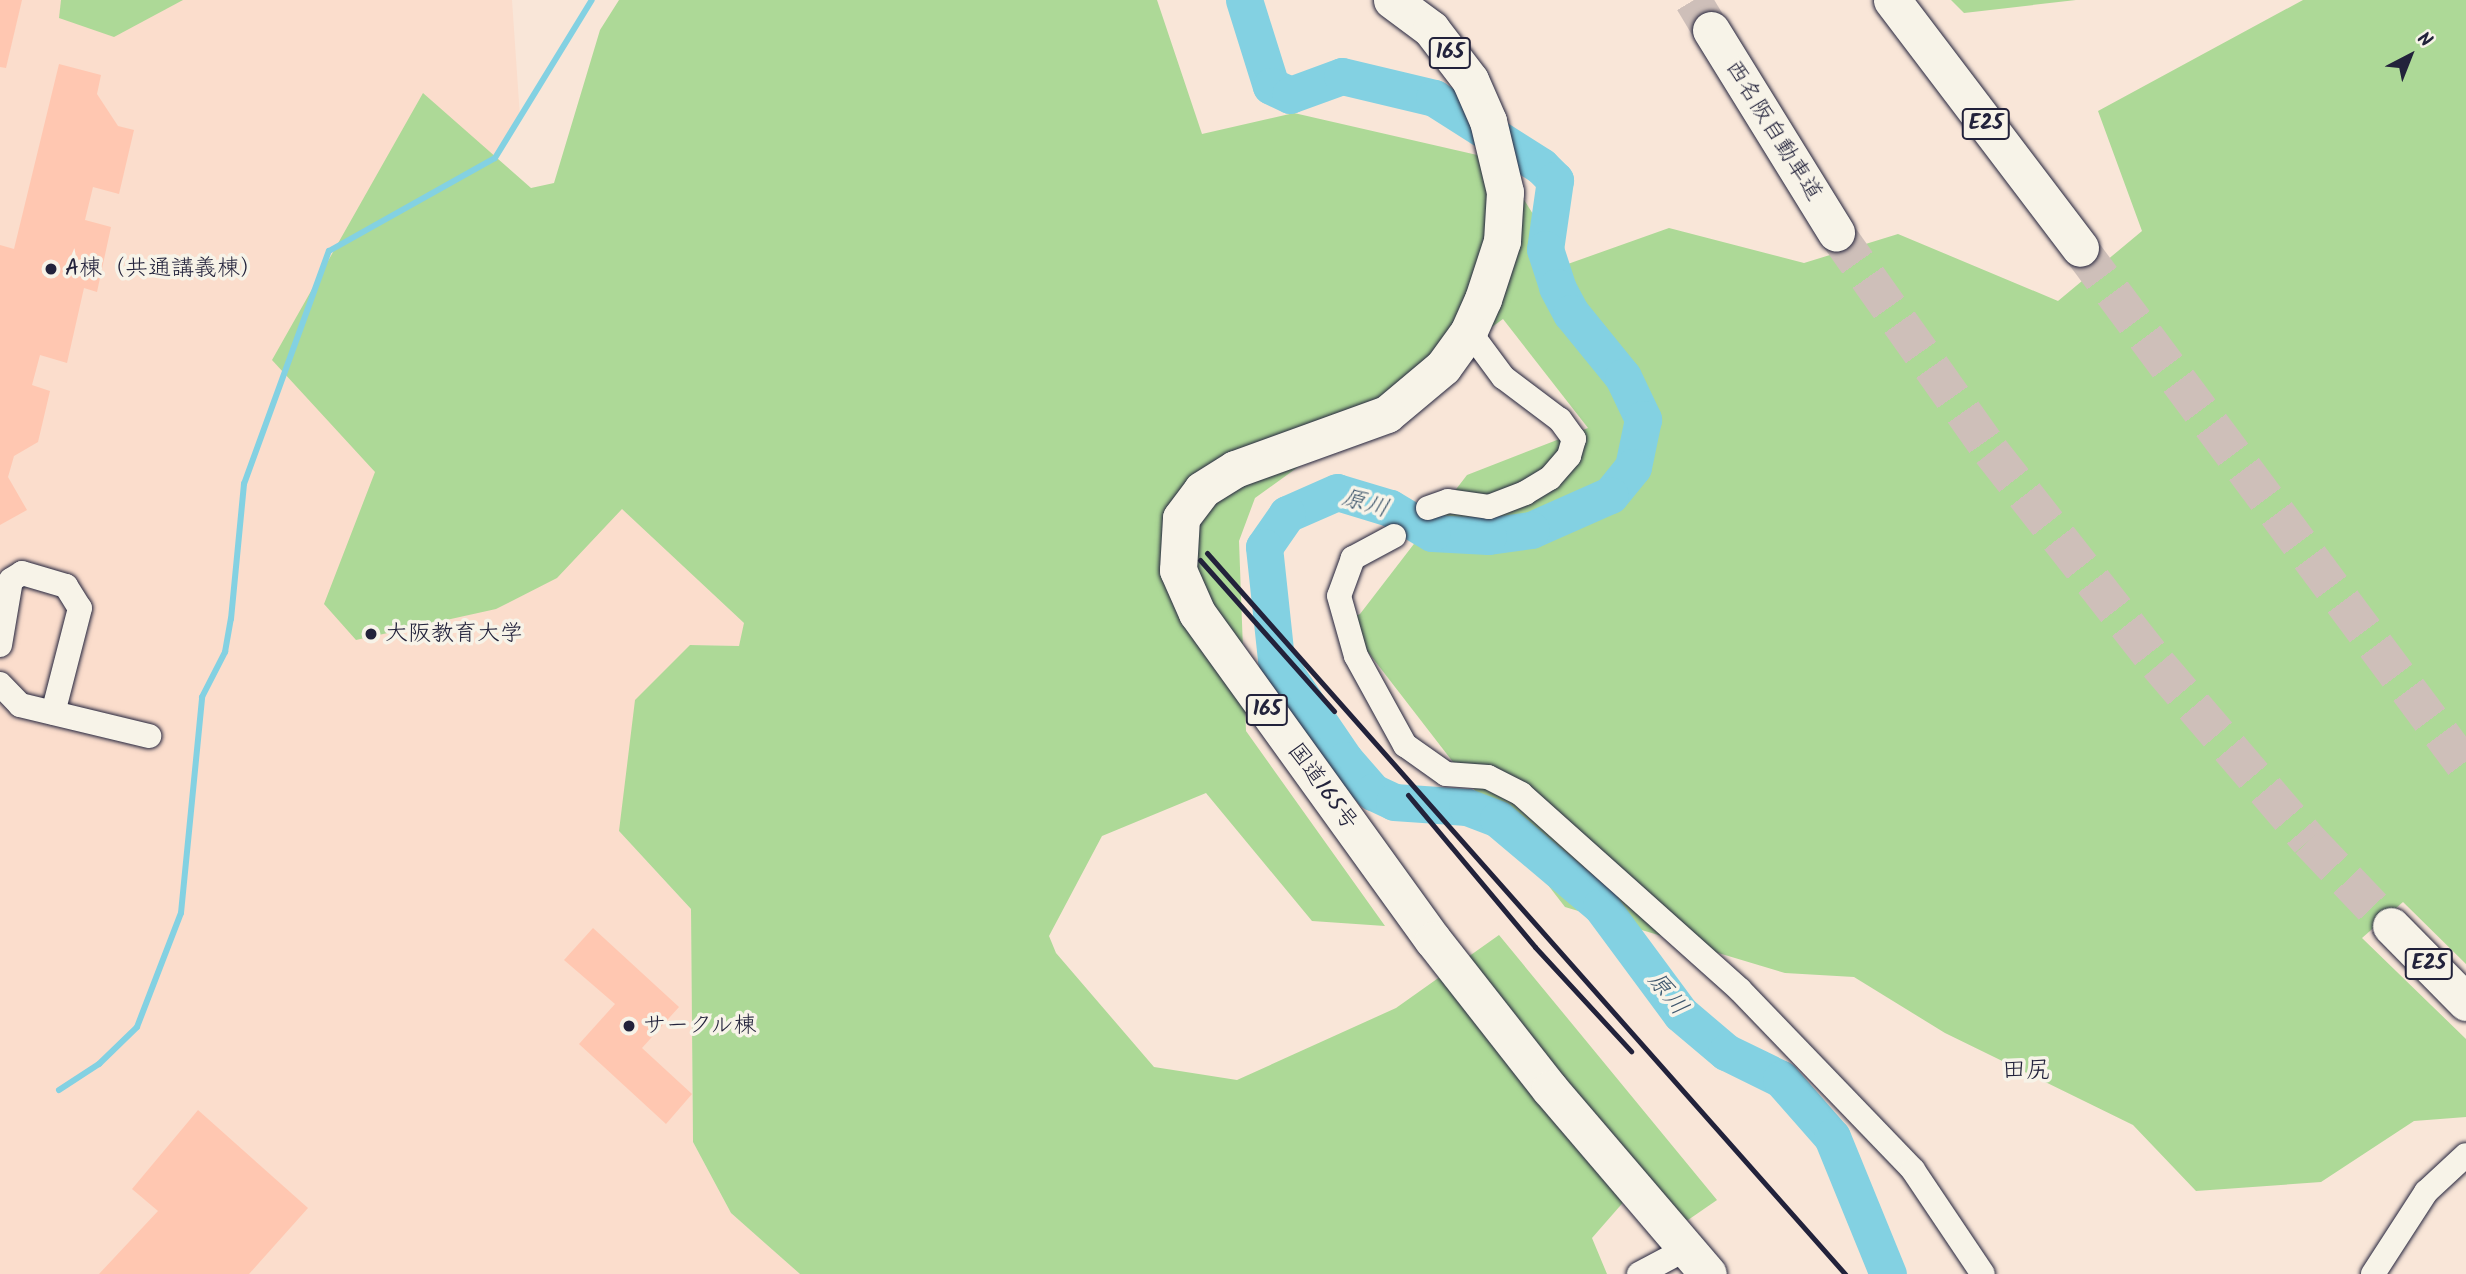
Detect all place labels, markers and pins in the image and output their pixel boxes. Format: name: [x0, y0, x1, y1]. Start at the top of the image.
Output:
place label: A棟（共通講義棟）: [65, 255, 263, 283]
marker: A棟（共通講義棟）: [43, 261, 59, 277]
place label: 大阪教育大学: [385, 620, 523, 648]
marker: 大阪教育大学: [363, 626, 379, 642]
place label: サークル棟: [643, 1012, 758, 1040]
marker: サークル棟: [621, 1018, 637, 1034]

